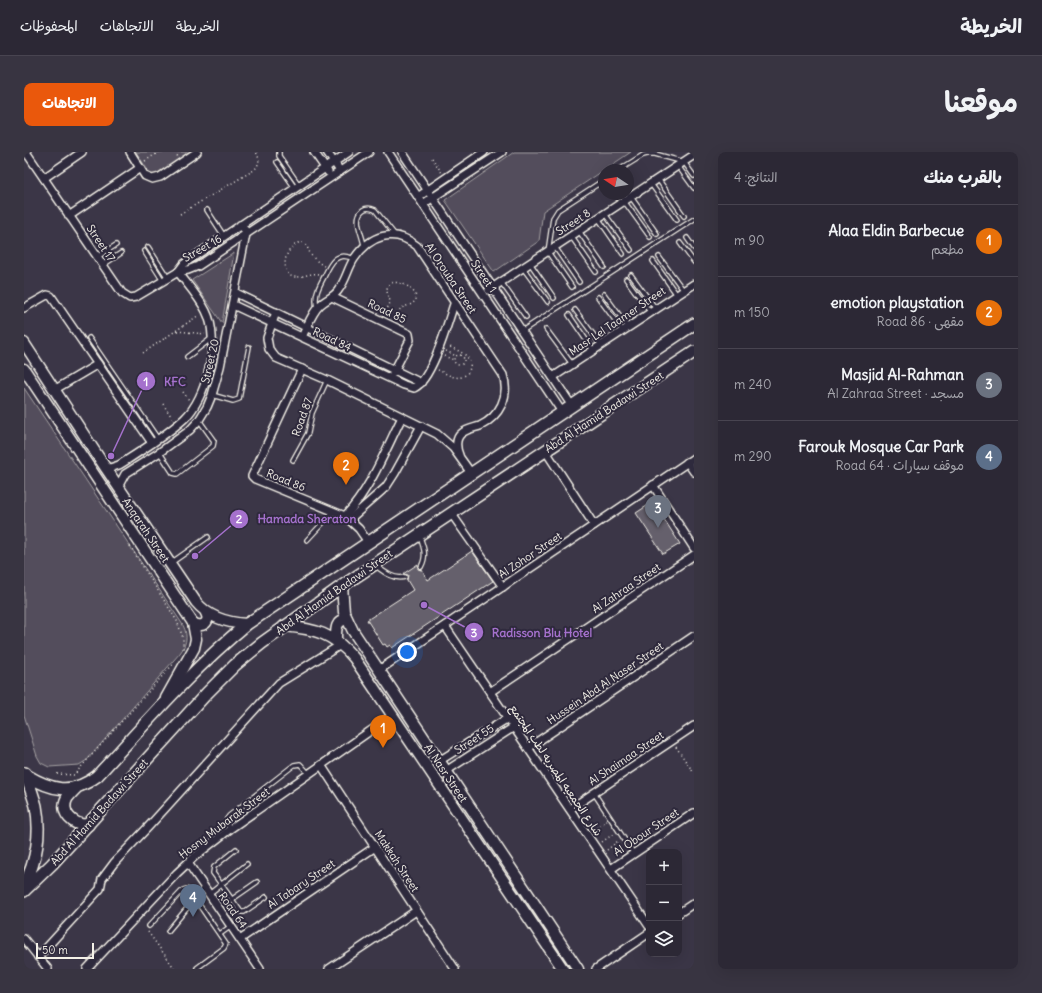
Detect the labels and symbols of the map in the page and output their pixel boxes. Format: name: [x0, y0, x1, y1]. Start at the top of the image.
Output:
north arrow: [598, 164, 634, 200]
street label: Street 8: [553, 206, 593, 238]
street label: Street 17: [84, 222, 119, 265]
street label: Street 16: [180, 231, 224, 265]
street label: Al Orouba Street: [422, 240, 480, 316]
street label: Street 1: [468, 257, 500, 295]
street label: Masr Lel Taamer Street: [566, 283, 668, 359]
street label: Road 85: [365, 296, 409, 326]
street label: Road 84: [310, 324, 354, 354]
street label: Street 20: [198, 337, 222, 385]
street label: Abd Al Hamid Badawi Street: [542, 368, 666, 456]
callout: KFC: [136, 369, 194, 393]
text: 1: [144, 374, 148, 389]
text: KFC: [164, 374, 186, 389]
street label: Road 87: [289, 395, 316, 438]
pin: 2: [333, 452, 359, 485]
street label: Road 86: [264, 466, 308, 494]
street label: Anqarah Street: [119, 495, 173, 565]
pin: 3: [645, 495, 671, 528]
callout: Hamada Sheraton: [229, 507, 364, 531]
text: 2: [236, 511, 243, 526]
text: Hamada Sheraton: [258, 511, 357, 526]
street label: Al Zohor Street: [496, 529, 565, 581]
street label: Abd Al Hamid Badawi Street: [273, 546, 395, 638]
street label: Al Zahraa Street: [589, 560, 663, 616]
callout: Radisson Blu Hotel: [464, 620, 600, 644]
text: 3: [471, 625, 478, 640]
text: Radisson Blu Hotel: [492, 625, 592, 640]
street label: Hussein Abd Al Naser Street: [544, 639, 666, 727]
your location: [397, 642, 417, 662]
street label: شارع الجمعيه المصريه لطب المجتمع: [505, 702, 605, 840]
pin: 1: [370, 715, 396, 748]
street label: Street 55: [451, 721, 497, 757]
street label: Al Shaimaa Street: [586, 728, 666, 788]
street label: Al Nasr Street: [421, 741, 471, 805]
street label: Abd Al Hamid Badawi Street: [47, 755, 151, 868]
street label: Hosny Mubarak Street: [176, 784, 272, 862]
street label: Al Obour Street: [611, 805, 682, 859]
street label: Makkah Street: [372, 827, 422, 895]
street label: Al Tabary Street: [265, 856, 338, 912]
pin: 4: [180, 884, 206, 917]
street label: Road 64: [215, 889, 251, 931]
scale bar: [36, 941, 94, 960]

